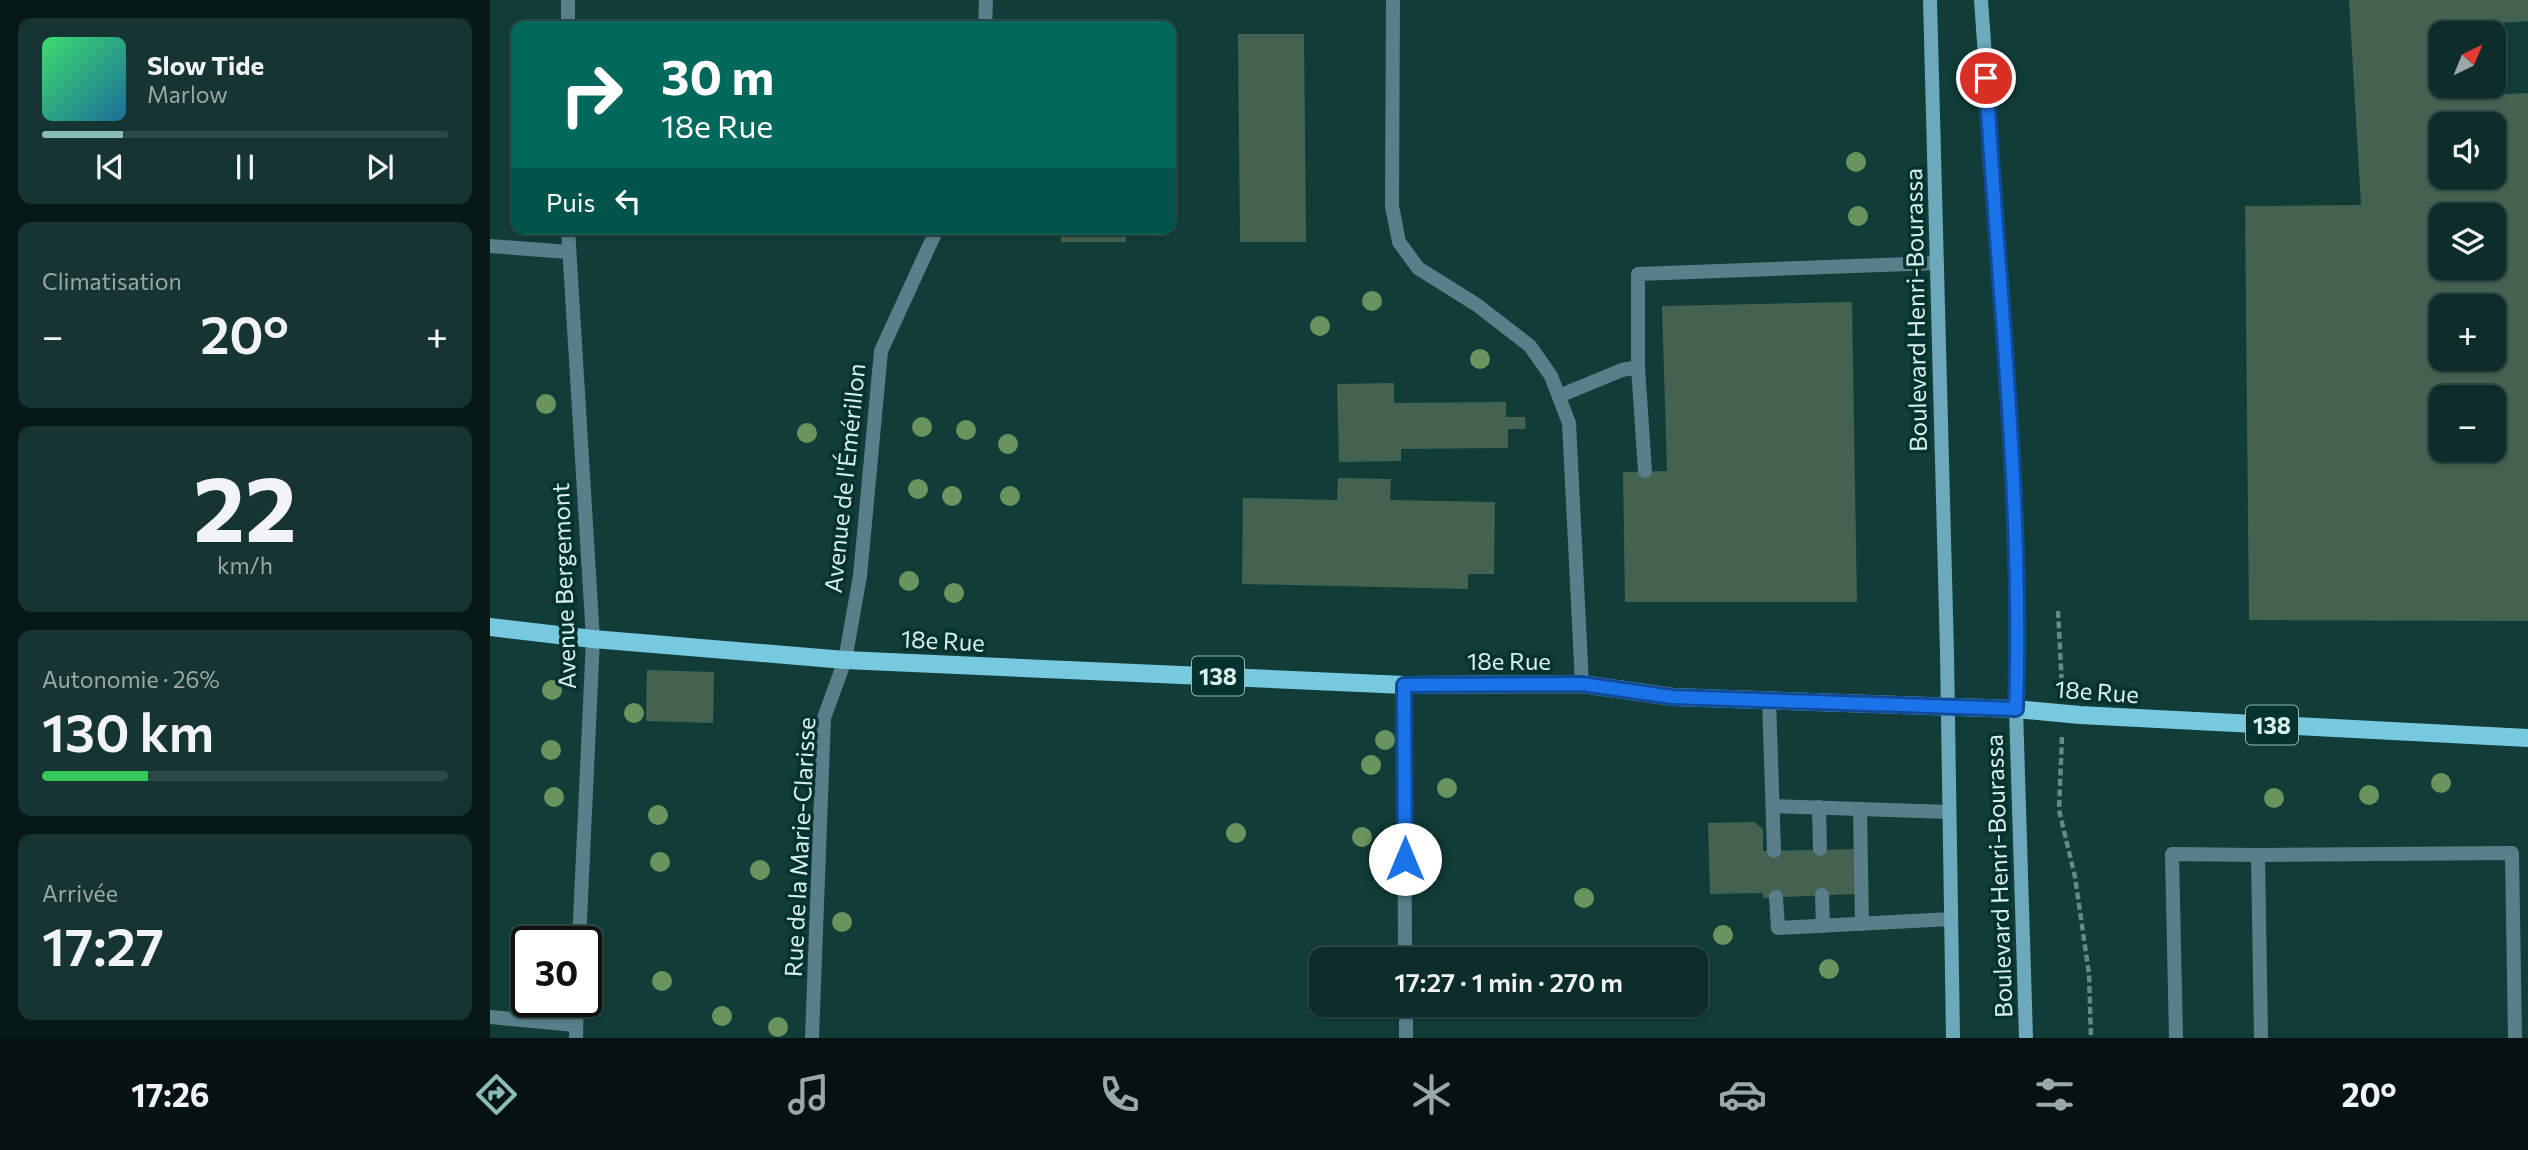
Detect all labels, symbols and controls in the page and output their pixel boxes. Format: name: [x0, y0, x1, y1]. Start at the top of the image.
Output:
north arrow: [2429, 21, 2506, 98]
map controls: [2429, 21, 2506, 462]
text: 30 m: [661, 45, 774, 105]
pin: [1956, 48, 2016, 108]
text: Slow Tide: [147, 49, 264, 80]
icon: right: [546, 49, 637, 140]
icon: arrive: [1967, 59, 2005, 97]
text: Marlow: [147, 80, 228, 108]
text: 18e Rue: [661, 105, 773, 145]
button: sound: [2429, 112, 2506, 189]
icon: previous: [91, 148, 129, 186]
icon: pause: [226, 148, 264, 186]
icon: next: [361, 148, 399, 186]
street label: Boulevard Henri-Bourassa: [1898, 168, 1932, 452]
icon: left: [609, 182, 647, 220]
text: Puis: [546, 186, 595, 217]
button: layers: [2429, 203, 2506, 280]
text: Climatisation: [42, 267, 182, 295]
button: +: [2429, 294, 2506, 371]
text: 20°: [200, 301, 289, 365]
text: −: [42, 311, 64, 358]
text: +: [426, 311, 448, 358]
street label: Avenue de l'Émérillon: [818, 362, 870, 594]
button: −: [2429, 385, 2506, 462]
text: 22: [193, 449, 297, 561]
street label: Avenue Bergemont: [545, 482, 581, 690]
text: km/h: [217, 551, 273, 579]
street label: 18e Rue: [900, 623, 986, 657]
street label: 18e Rue: [1467, 646, 1551, 675]
road number: 138: [1192, 656, 1244, 696]
text: Autonomie · 26%: [42, 665, 220, 693]
street label: 18e Rue: [2054, 674, 2140, 708]
text: 130 km: [42, 699, 214, 763]
road number: 138: [2246, 706, 2298, 744]
street label: Rue de la Marie-Clarisse: [778, 716, 820, 978]
street label: Boulevard Henri-Bourassa: [1979, 734, 2017, 1018]
position arrow: [1368, 822, 1442, 896]
text: Arrivée: [42, 879, 118, 907]
text: 17:27: [42, 913, 164, 977]
speed limit sign: 30: [511, 926, 602, 1017]
text: 17:27 · 1 min · 270 m: [1394, 966, 1623, 997]
icon: directions: [472, 1070, 521, 1119]
icon: music: [784, 1070, 833, 1119]
icon: phone: [1095, 1070, 1144, 1119]
icon: climate: [1407, 1070, 1456, 1119]
icon: car: [1718, 1070, 1767, 1119]
icon: filters: [2030, 1070, 2079, 1119]
text: 17:26: [131, 1074, 210, 1114]
text: 20°: [2341, 1074, 2397, 1114]

